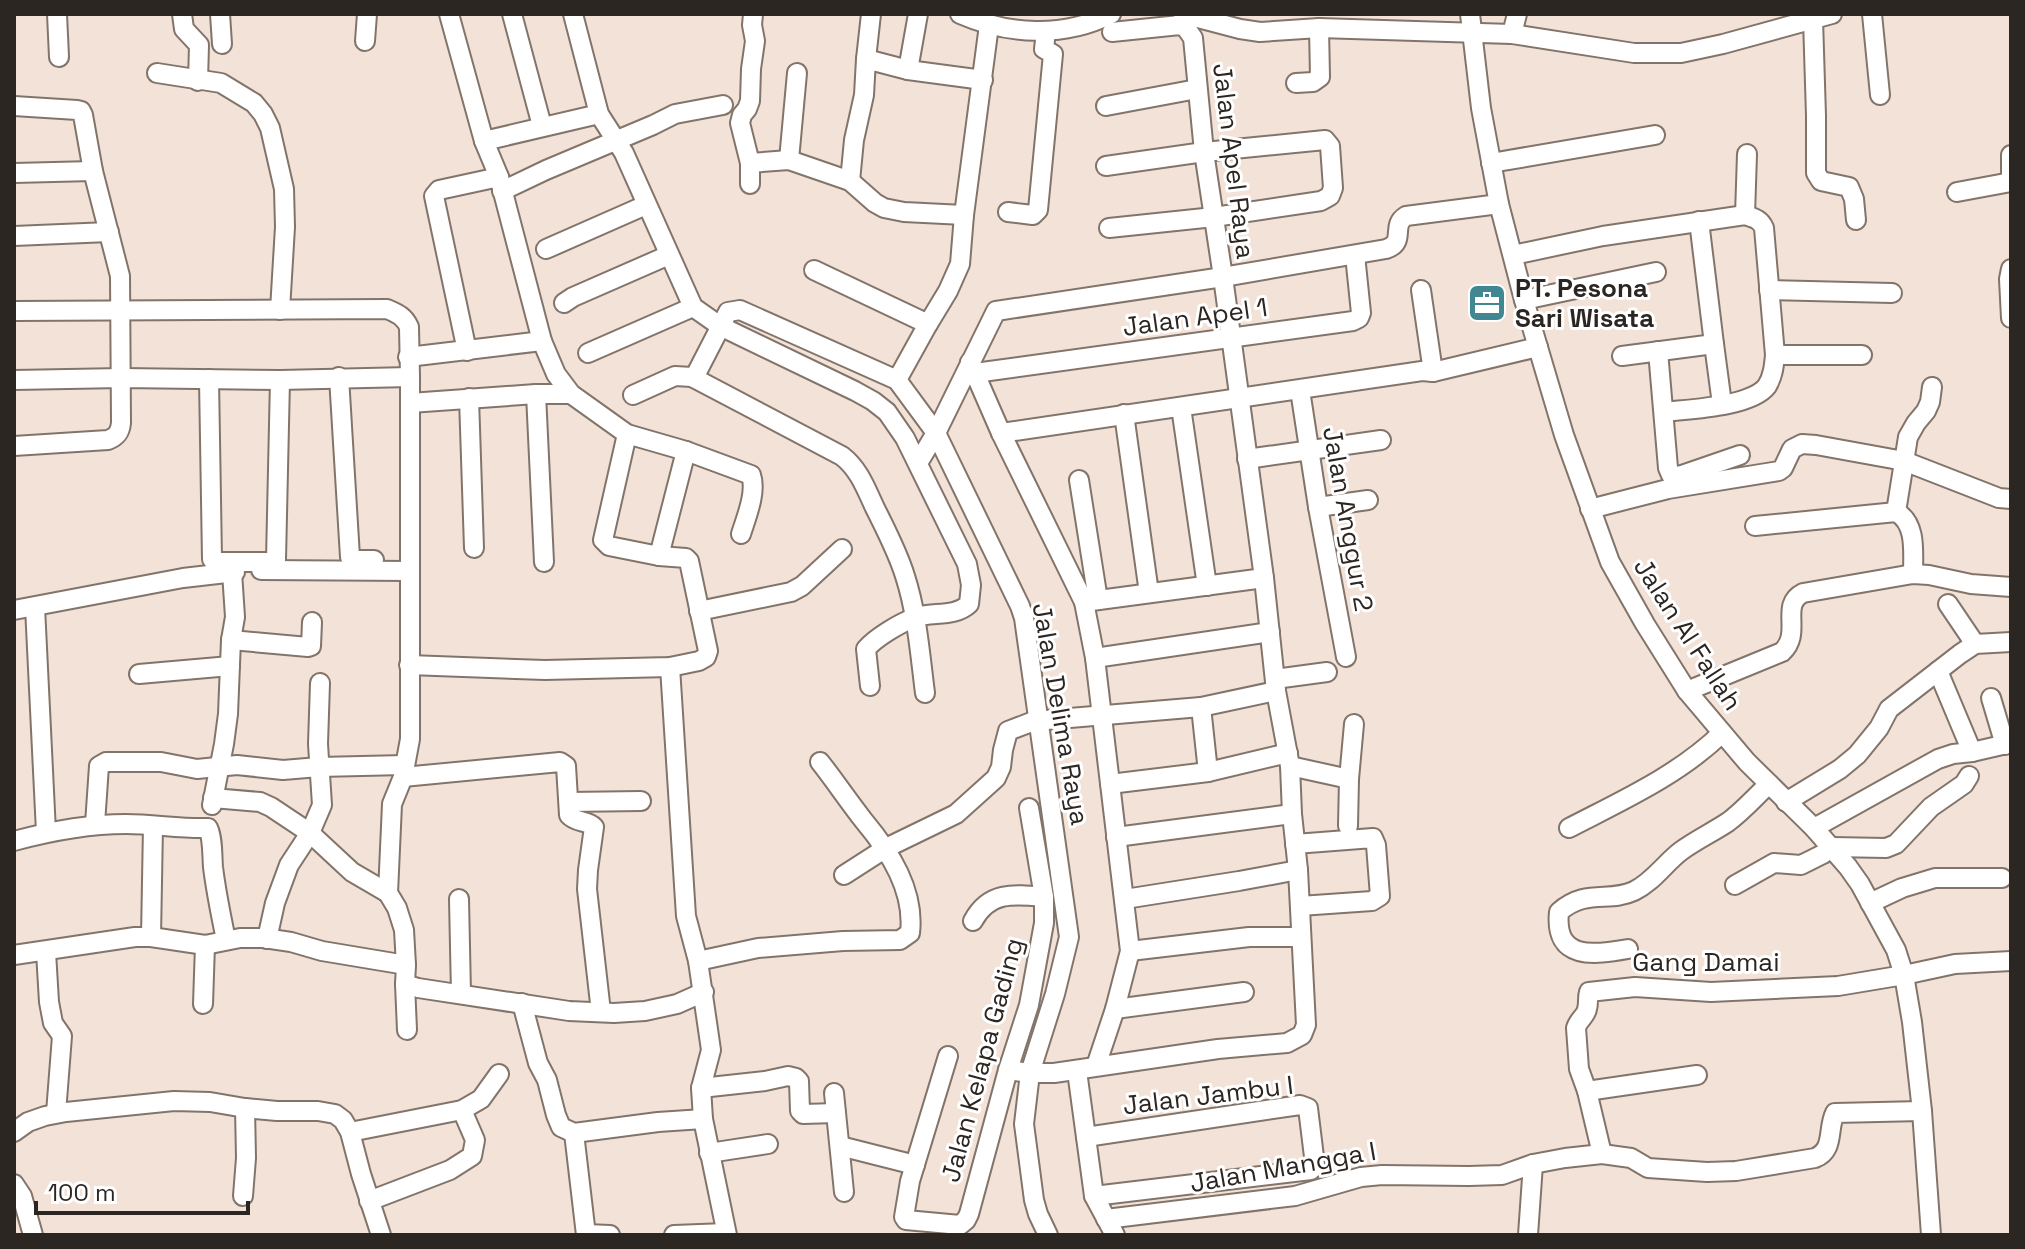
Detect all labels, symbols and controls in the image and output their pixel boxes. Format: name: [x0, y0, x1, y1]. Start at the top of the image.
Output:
street label: Jalan Apel Raya: [1205, 61, 1263, 261]
place label: PT. Pesona Sari Wisata: [1515, 271, 1654, 335]
office icon: PT. Pesona Sari Wisata: [1466, 282, 1508, 324]
street label: Jalan Apel 1: [1120, 290, 1270, 344]
street label: Jalan Anggur 2: [1315, 424, 1381, 614]
street label: Jalan Al Fallah: [1626, 551, 1750, 717]
street label: Jalan Delima Raya: [1025, 600, 1097, 828]
street label: Jalan Kelapa Gading: [933, 934, 1031, 1186]
street label: Gang Damai: [1632, 945, 1780, 979]
street label: Jalan Jambu I: [1121, 1068, 1295, 1122]
street label: Jalan Mangga I: [1187, 1134, 1379, 1200]
scale bar: [36, 1165, 248, 1215]
text: 100 m: [48, 1177, 116, 1208]

